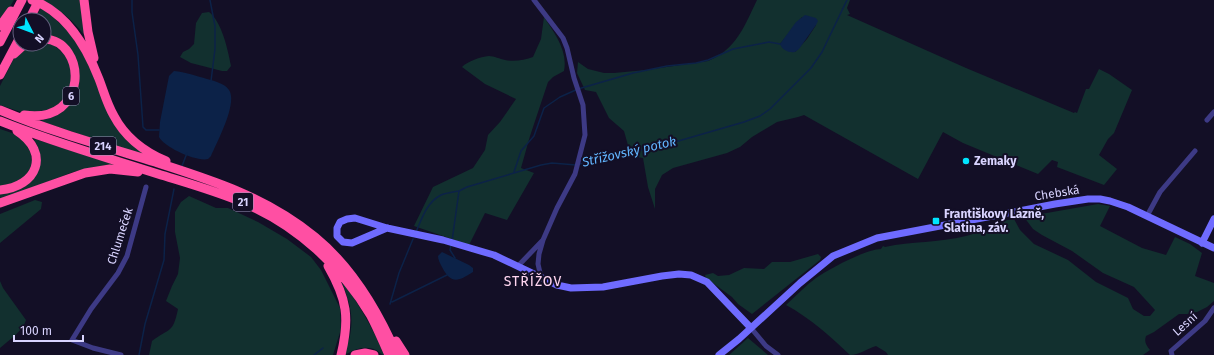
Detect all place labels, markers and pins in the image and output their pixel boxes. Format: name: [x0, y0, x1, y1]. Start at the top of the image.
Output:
place label: Zemaky: [974, 154, 1017, 168]
marker: Zemaky: [961, 156, 971, 166]
place label: Františkovy Lázně, Slatina, záv.: [944, 207, 1044, 235]
marker: Františkovy Lázně, Slatina, záv.: [931, 216, 941, 226]

